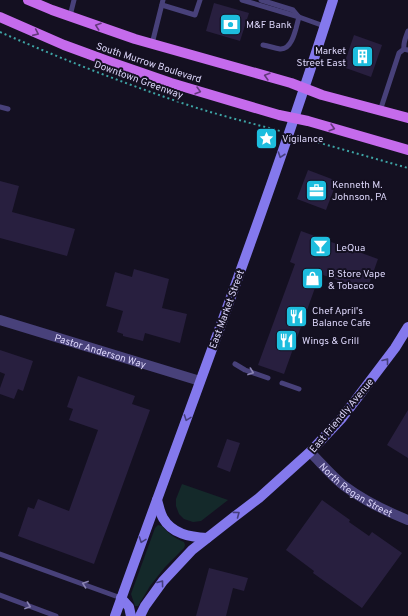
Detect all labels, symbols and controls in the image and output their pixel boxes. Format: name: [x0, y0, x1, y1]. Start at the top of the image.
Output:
bank icon: M&F Bank: [217, 11, 243, 37]
place label: M&F Bank: [246, 19, 292, 32]
one-way arrow: [95, 23, 102, 31]
one-way arrow: [31, 28, 39, 36]
street label: South Murrow Boulevard: [94, 40, 203, 87]
building icon: Market Street East: [349, 43, 375, 69]
place label: Market Street East: [297, 45, 346, 70]
street label: Downtown Greenway: [92, 58, 185, 103]
one-way arrow: [264, 72, 271, 81]
one-way arrow: [194, 86, 201, 95]
one-way arrow: [328, 123, 335, 132]
place icon: Vigilance: [254, 125, 280, 151]
place label: Vigilance: [282, 133, 323, 146]
one-way arrow: [278, 151, 286, 158]
office icon: Kenneth M. Johnson, PA: [304, 177, 330, 203]
place label: Kenneth M. Johnson, PA: [332, 179, 387, 204]
bar icon: LeQua: [307, 234, 333, 260]
place label: LeQua: [336, 242, 365, 255]
shop icon: B Store Vape & Tobacco: [299, 266, 325, 292]
street label: East Market Street: [207, 268, 248, 351]
place label: B Store Vape & Tobacco: [328, 268, 385, 293]
restaurant icon: Chef April's Balance Cafe: [284, 303, 310, 329]
place label: Chef April's Balance Cafe: [312, 305, 371, 330]
restaurant icon: Wings & Grill: [273, 327, 299, 353]
street label: Pastor Anderson Way: [53, 332, 147, 372]
place label: Wings & Grill: [302, 335, 359, 348]
one-way arrow: [381, 358, 388, 365]
one-way arrow: [247, 367, 254, 376]
street label: East Friendly Avenue: [307, 376, 377, 456]
one-way arrow: [183, 414, 191, 421]
street label: North Regan Street: [316, 461, 394, 521]
one-way arrow: [233, 512, 240, 519]
one-way arrow: [139, 536, 147, 543]
one-way arrow: [81, 581, 88, 589]
one-way arrow: [157, 581, 164, 588]
one-way arrow: [24, 601, 31, 609]

